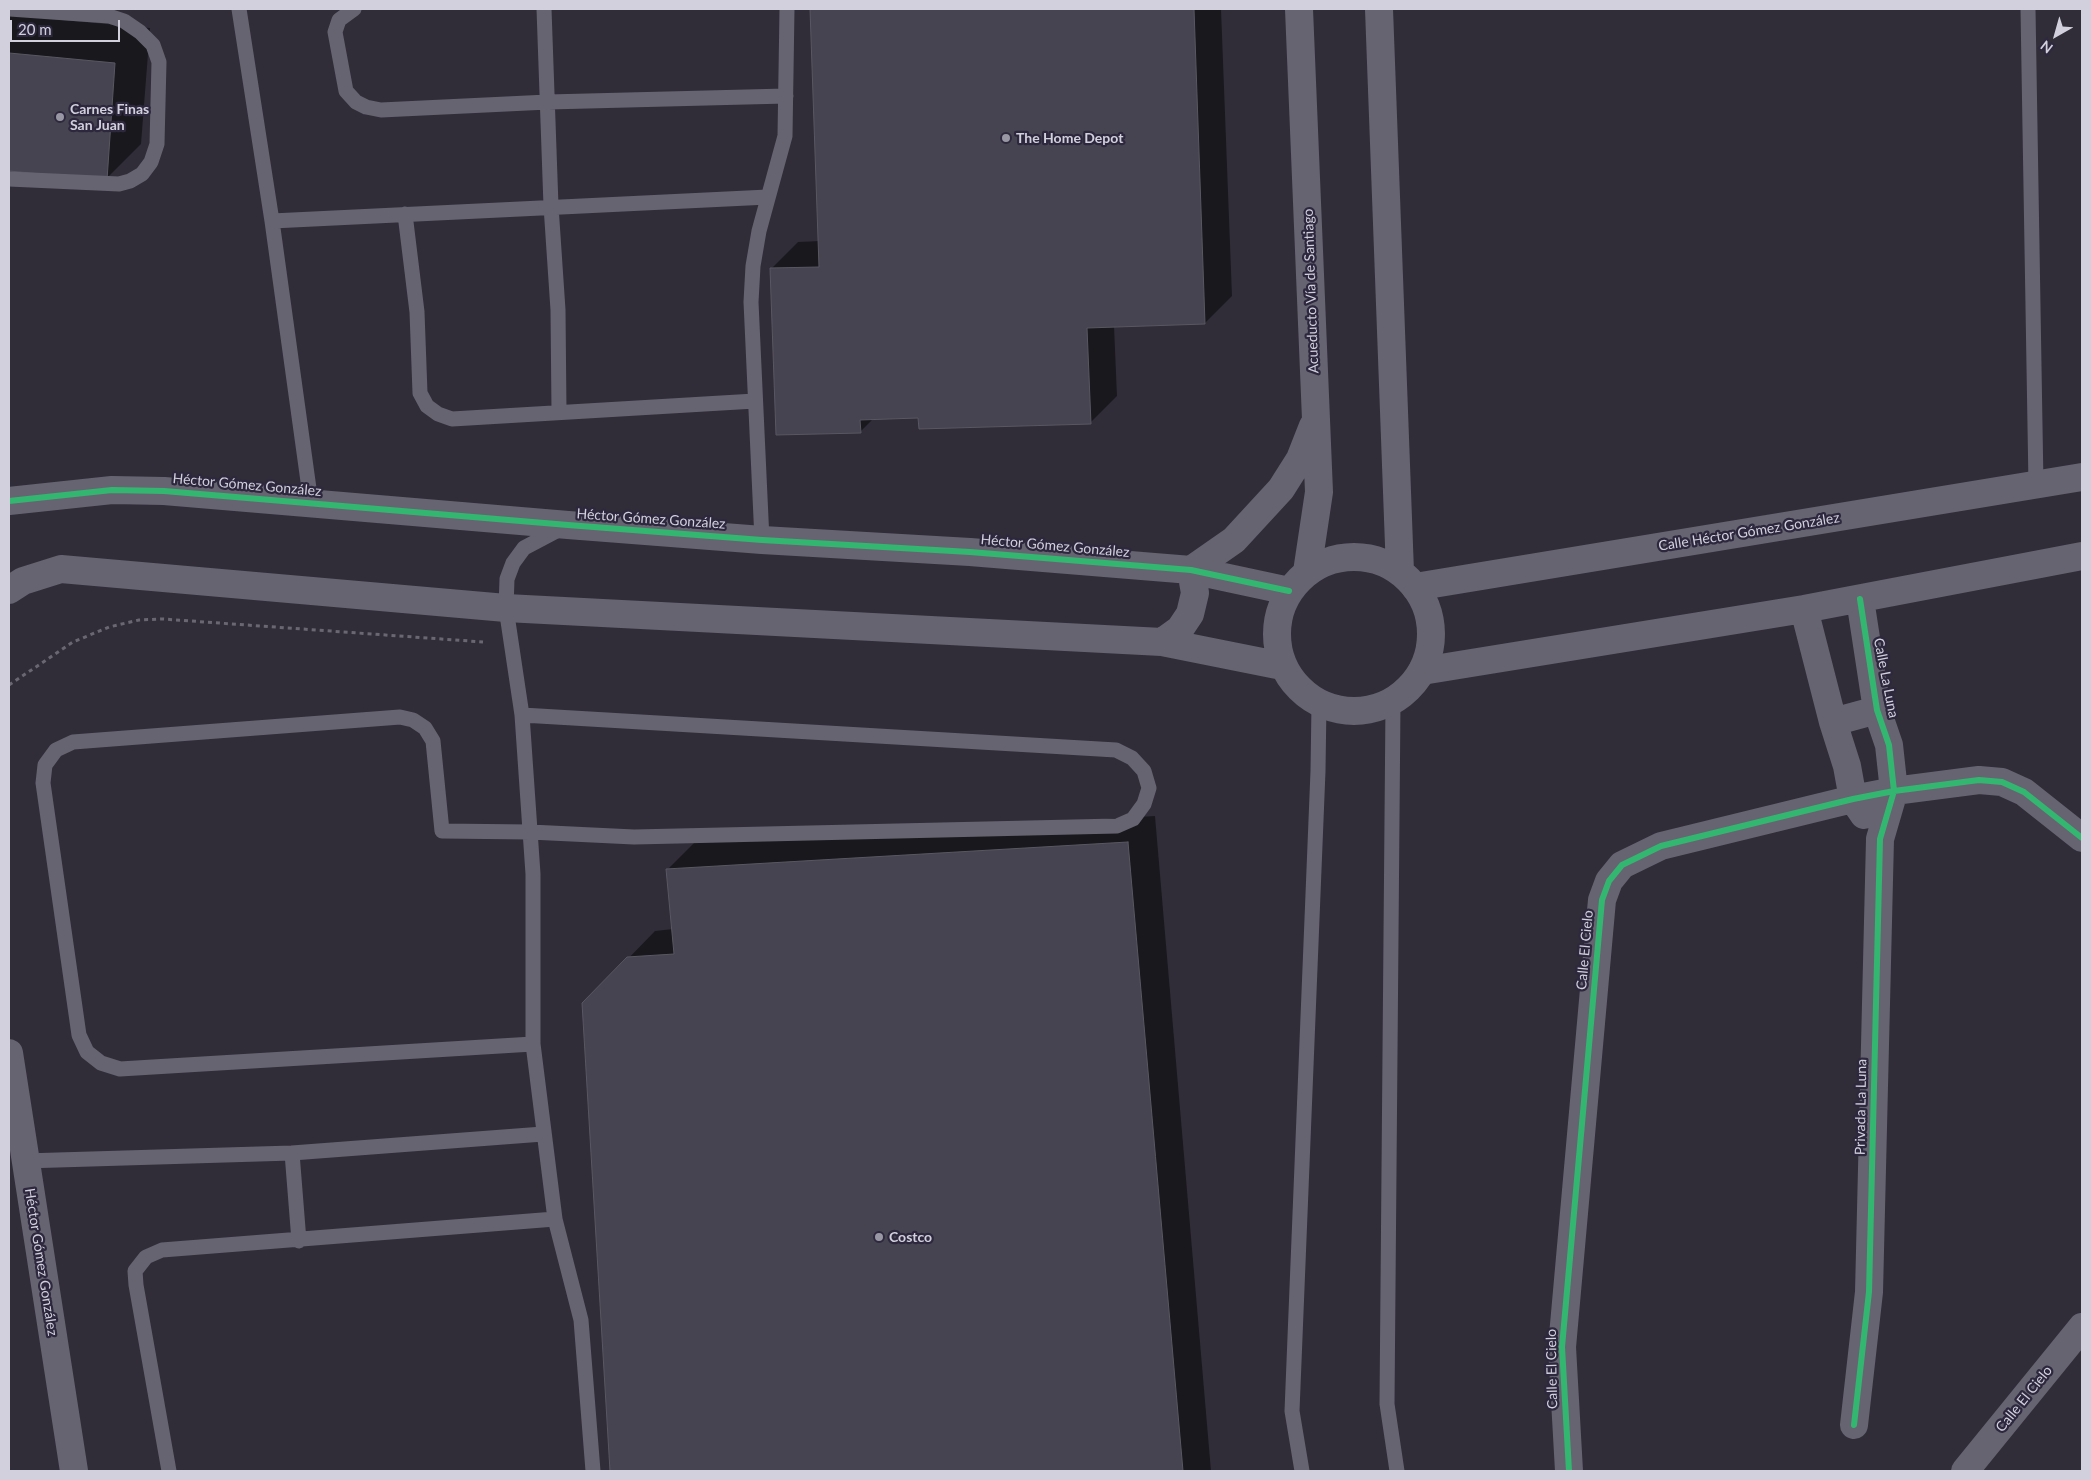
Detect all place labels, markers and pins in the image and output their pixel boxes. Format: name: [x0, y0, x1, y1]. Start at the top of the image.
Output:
place label: Carnes Finas San Juan: [70, 101, 149, 134]
marker: Carnes Finas San Juan: [54, 111, 66, 123]
place label: The Home Depot: [1016, 130, 1123, 146]
marker: The Home Depot: [1000, 132, 1012, 144]
place label: Costco: [889, 1229, 932, 1245]
marker: Costco: [873, 1231, 885, 1243]

